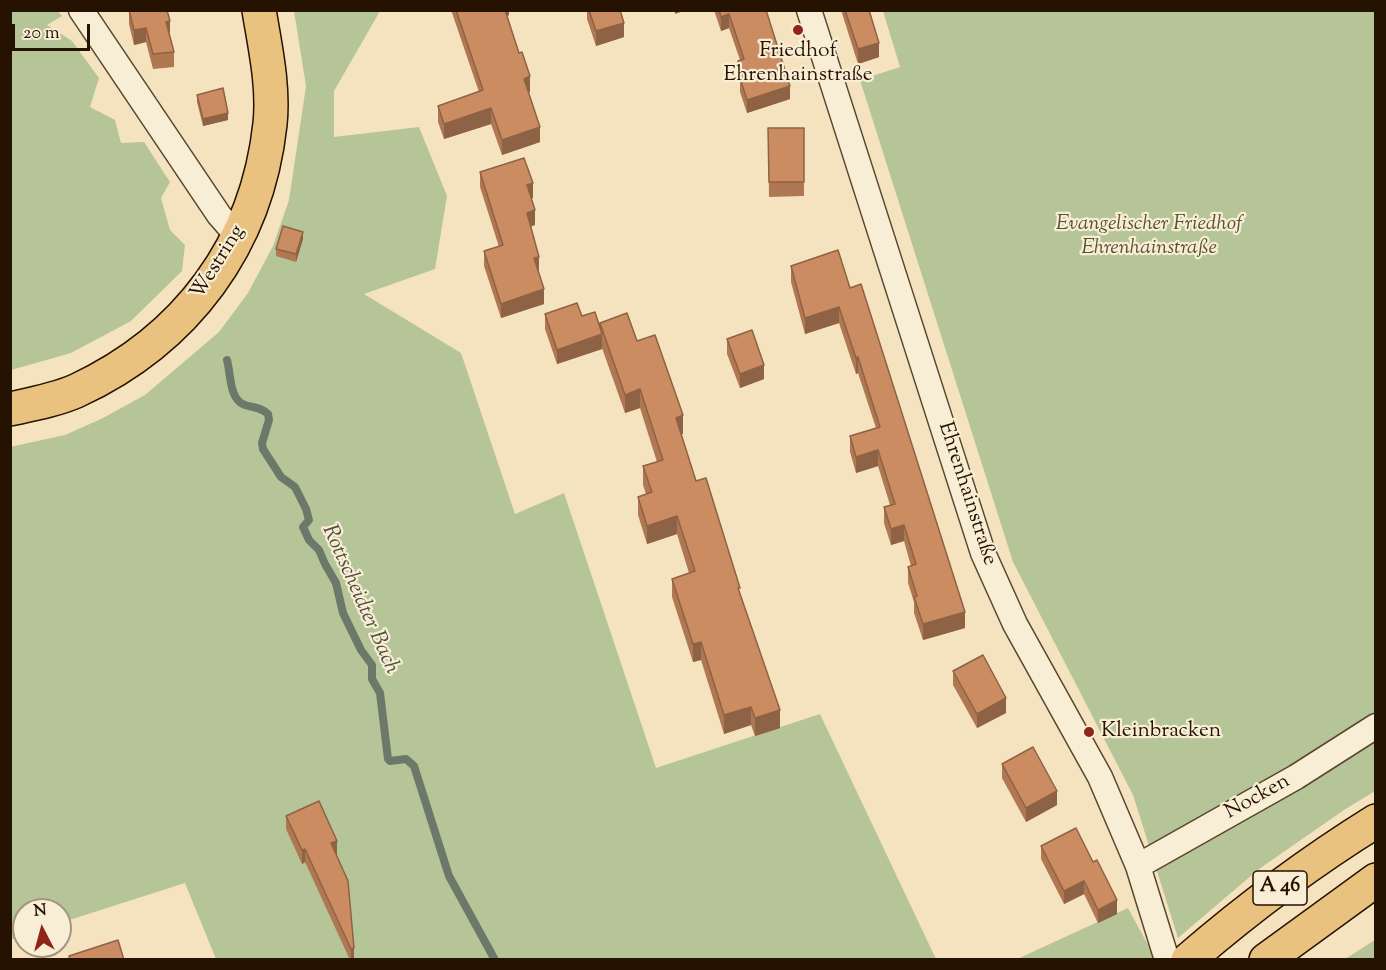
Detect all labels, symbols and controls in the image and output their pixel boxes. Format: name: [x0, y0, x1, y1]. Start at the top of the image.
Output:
scale bar: [15, 12, 93, 50]
text: 20 m: [23, 21, 60, 47]
marker: Friedhof Ehrenhainstraße: [791, 23, 805, 37]
place label: Friedhof Ehrenhainstraße: [723, 39, 873, 89]
park label: Evangelischer Friedhof Ehrenhainstraße: [1056, 212, 1242, 262]
street label: Westring: [186, 221, 252, 305]
street label: Ehrenhainstraße: [931, 419, 1001, 569]
water label: Rottscheidter Bach: [314, 521, 404, 679]
place label: Kleinbracken: [1101, 719, 1221, 745]
marker: Kleinbracken: [1082, 725, 1096, 739]
street label: Nocken: [1221, 770, 1295, 826]
road number: A 46: [1253, 871, 1307, 905]
north arrow: [12, 898, 72, 958]
text: N: [33, 899, 48, 924]

